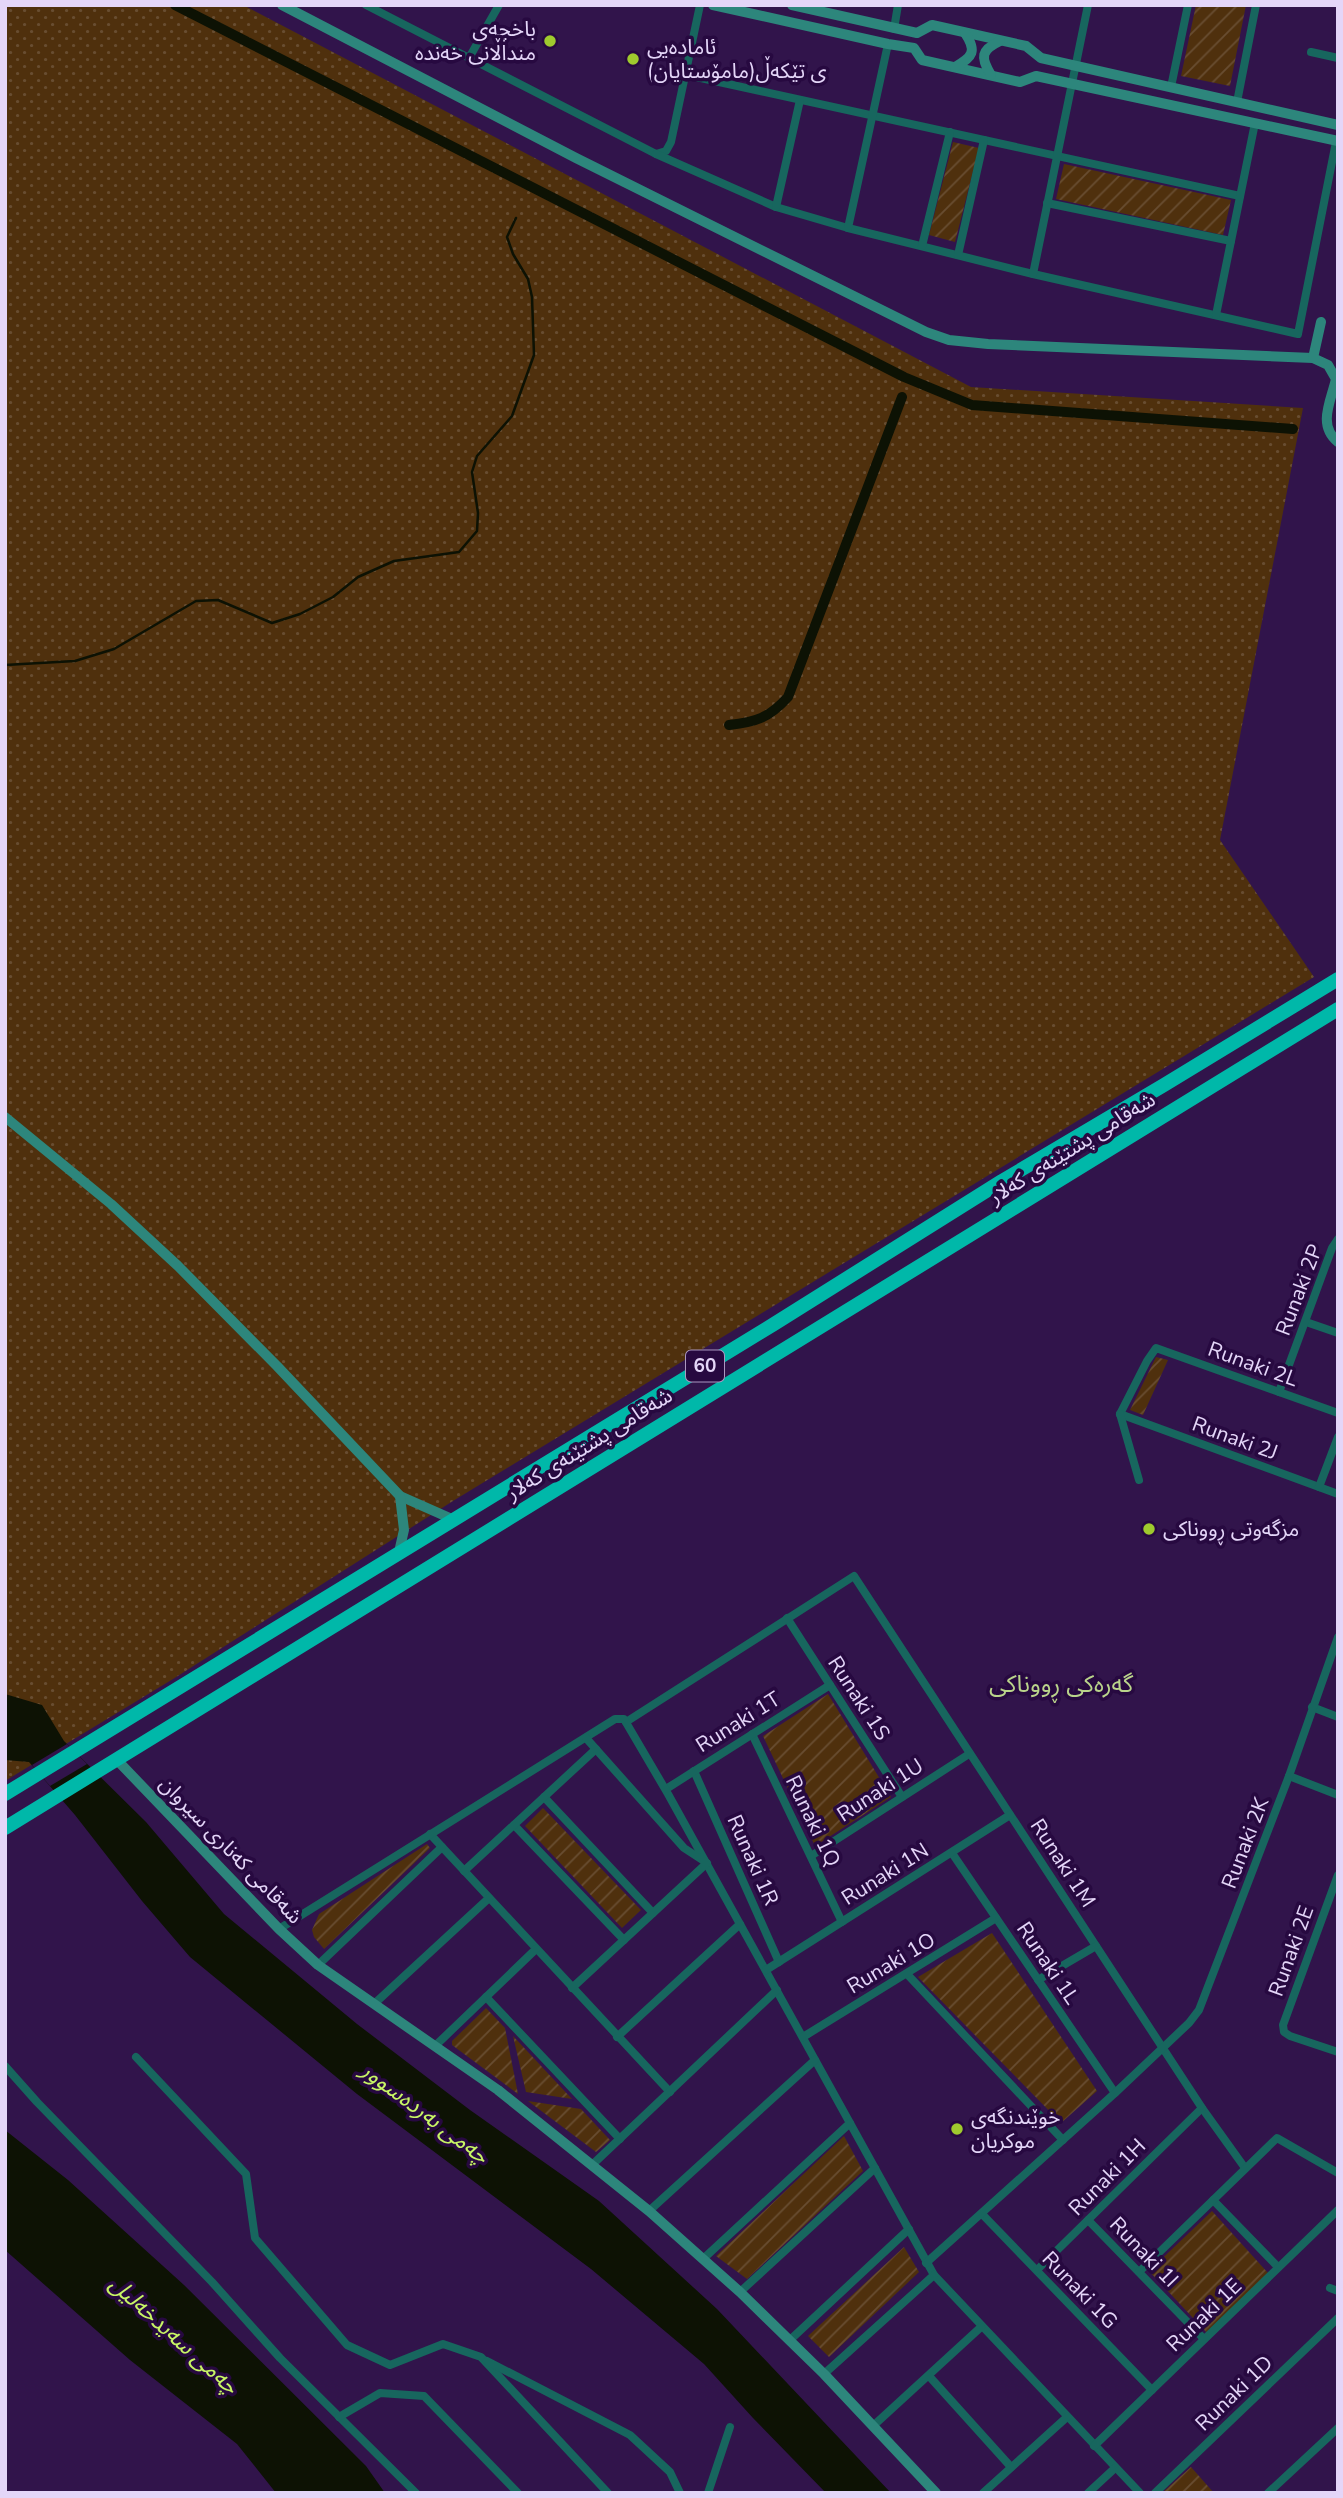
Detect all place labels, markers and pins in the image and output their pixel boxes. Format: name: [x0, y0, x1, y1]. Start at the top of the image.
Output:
place label: باخچەی منداڵانی خەندە: [415, 15, 536, 67]
marker: باخچەی منداڵانی خەندە: [542, 33, 558, 49]
place label: ئامادەیی (مامۆستایان)ی تێکەڵ: [647, 33, 827, 85]
marker: ئامادەیی (مامۆستایان)ی تێکەڵ: [625, 51, 641, 67]
place label: مزگەوتی ڕووناکی: [1163, 1515, 1299, 1546]
marker: مزگەوتی ڕووناکی: [1141, 1521, 1157, 1537]
place label: خوێندنگەی موکریان: [971, 2103, 1060, 2155]
marker: خوێندنگەی موکریان: [949, 2121, 965, 2137]

